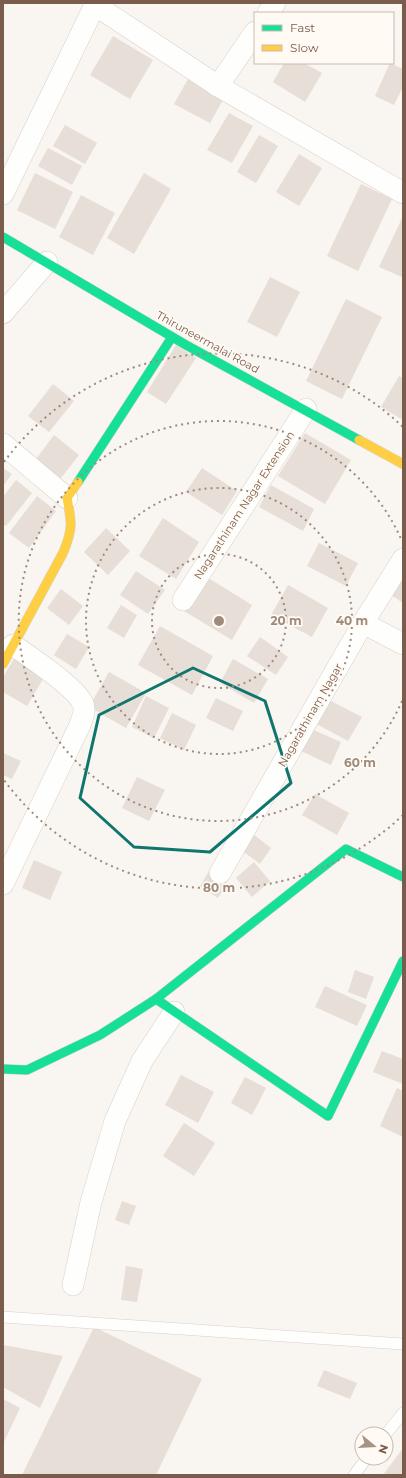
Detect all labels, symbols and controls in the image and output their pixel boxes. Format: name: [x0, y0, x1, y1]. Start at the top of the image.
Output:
legend: [254, 12, 394, 64]
text: Fast: [290, 20, 315, 35]
text: Slow: [290, 40, 319, 55]
street label: Thiruneermalai Road: [154, 308, 262, 376]
street label: Nagarathinam Nagar Extension: [191, 428, 297, 582]
text: 20 m: [270, 613, 302, 628]
text: 40 m: [336, 613, 368, 628]
centre of rings: [212, 614, 226, 628]
street label: Nagarathinam Nagar: [275, 661, 345, 769]
text: 60 m: [344, 755, 376, 770]
text: 80 m: [203, 880, 235, 895]
north arrow: [354, 1426, 394, 1466]
text: N: [375, 1443, 392, 1455]

